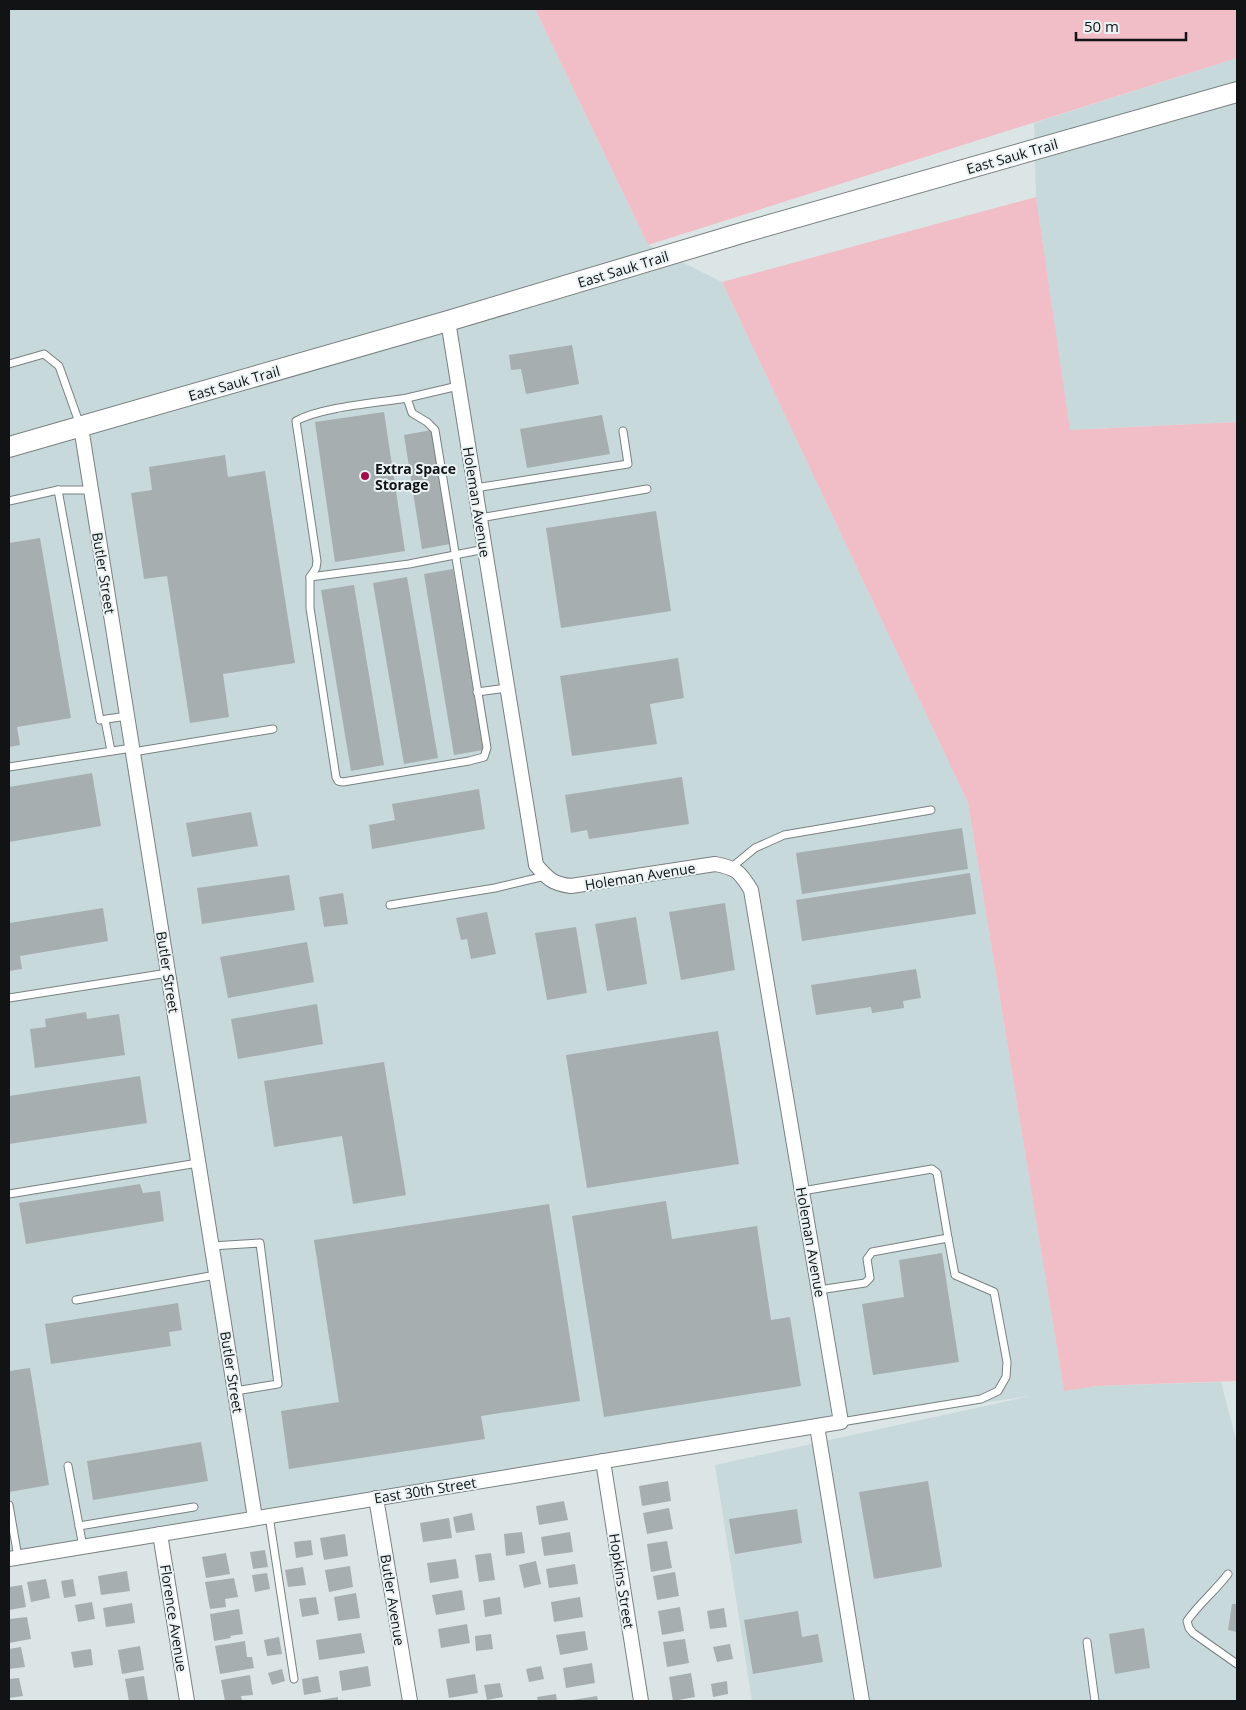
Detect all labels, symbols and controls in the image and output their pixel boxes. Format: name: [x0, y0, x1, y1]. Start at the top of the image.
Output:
scale bar: [1076, 10, 1186, 42]
text: 50 m: [1084, 16, 1119, 36]
street label: East Sauk Trail: [964, 134, 1060, 178]
street label: East Sauk Trail: [575, 246, 671, 292]
street label: East Sauk Trail: [186, 361, 282, 405]
street label: Holeman Avenue: [459, 445, 495, 559]
place label: Extra Space Storage: [375, 459, 456, 494]
marker: Extra Space Storage: [359, 470, 371, 482]
street label: Butler Street: [88, 531, 120, 615]
street label: Holeman Avenue: [583, 858, 697, 894]
street label: Butler Street: [152, 930, 184, 1014]
street label: Holeman Avenue: [792, 1185, 830, 1299]
street label: Butler Street: [216, 1330, 248, 1414]
street label: East 30th Street: [373, 1473, 477, 1507]
street label: Hopkins Street: [605, 1532, 639, 1630]
street label: Butler Avenue: [376, 1553, 410, 1647]
street label: Florence Avenue: [156, 1563, 192, 1673]

